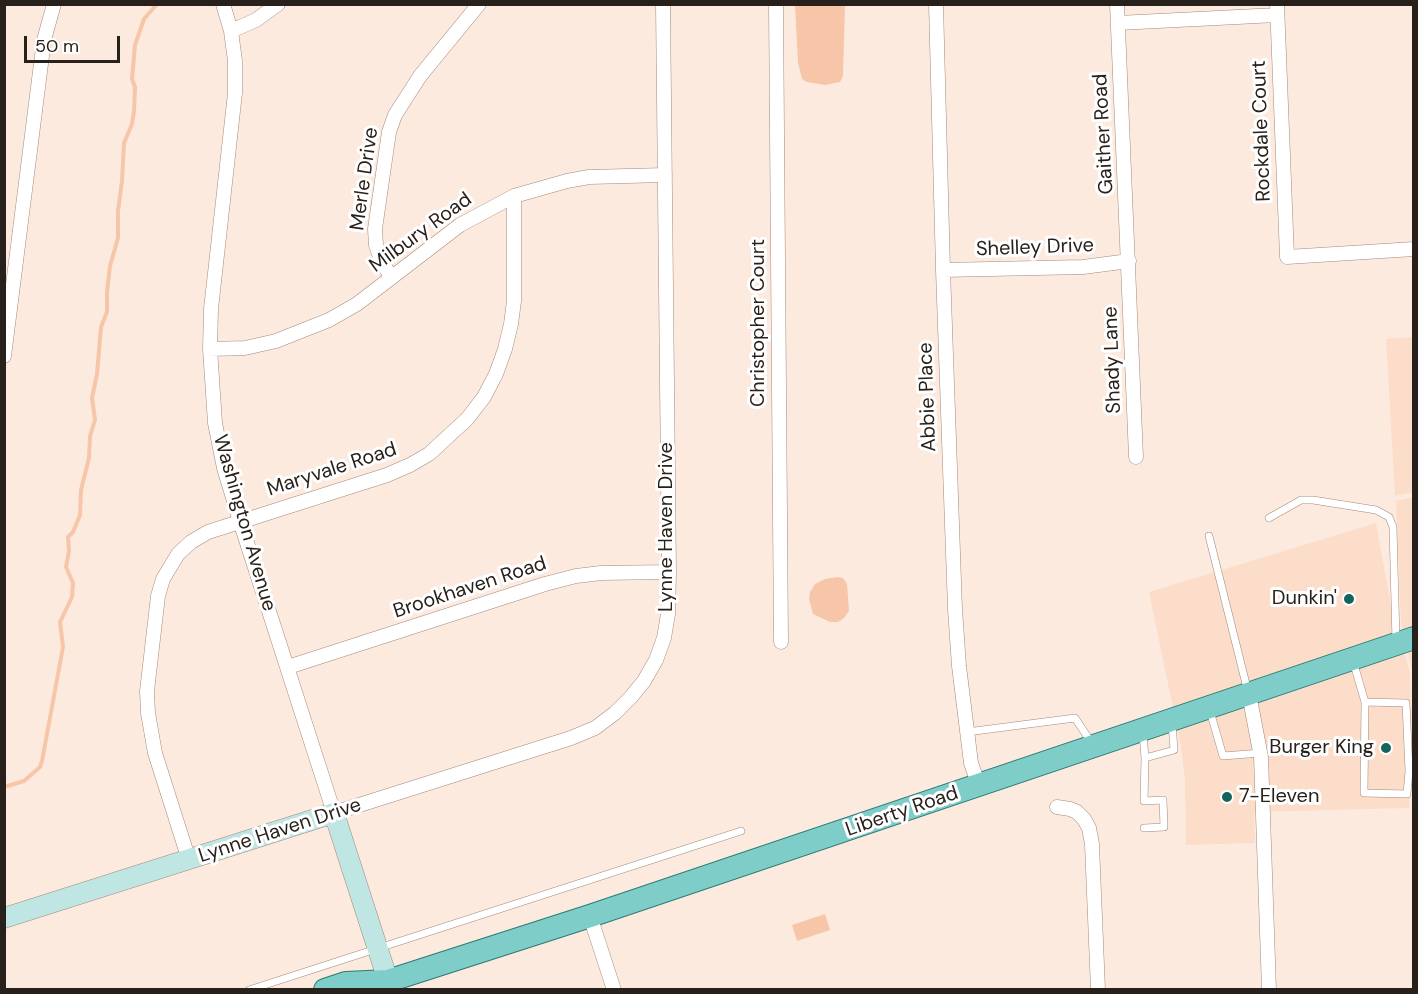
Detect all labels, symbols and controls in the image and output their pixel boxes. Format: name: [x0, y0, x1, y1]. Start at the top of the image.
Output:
scale bar: [27, 24, 123, 62]
text: 50 m: [35, 34, 79, 58]
street label: Rockdale Court: [1248, 60, 1276, 202]
street label: Gaither Road: [1089, 73, 1119, 195]
street label: Merle Drive: [346, 126, 384, 232]
street label: Milbury Road: [365, 188, 477, 278]
street label: Shelley Drive: [976, 234, 1094, 262]
street label: Christopher Court: [747, 239, 771, 407]
street label: Shady Lane: [1099, 306, 1127, 414]
street label: Abbie Place: [914, 342, 942, 452]
street label: Washington Avenue: [207, 432, 281, 614]
street label: Maryvale Road: [264, 438, 400, 502]
street label: Lynne Haven Drive: [655, 442, 679, 612]
street label: Brookhaven Road: [390, 552, 550, 624]
place label: Dunkin': [1272, 587, 1337, 611]
marker: Dunkin': [1342, 592, 1356, 606]
place label: Burger King: [1269, 736, 1374, 760]
marker: Burger King: [1379, 741, 1393, 755]
street label: Liberty Road: [843, 782, 961, 842]
place label: 7-Eleven: [1239, 785, 1319, 809]
marker: 7-Eleven: [1220, 790, 1234, 804]
street label: Lynne Haven Drive: [196, 793, 364, 869]

